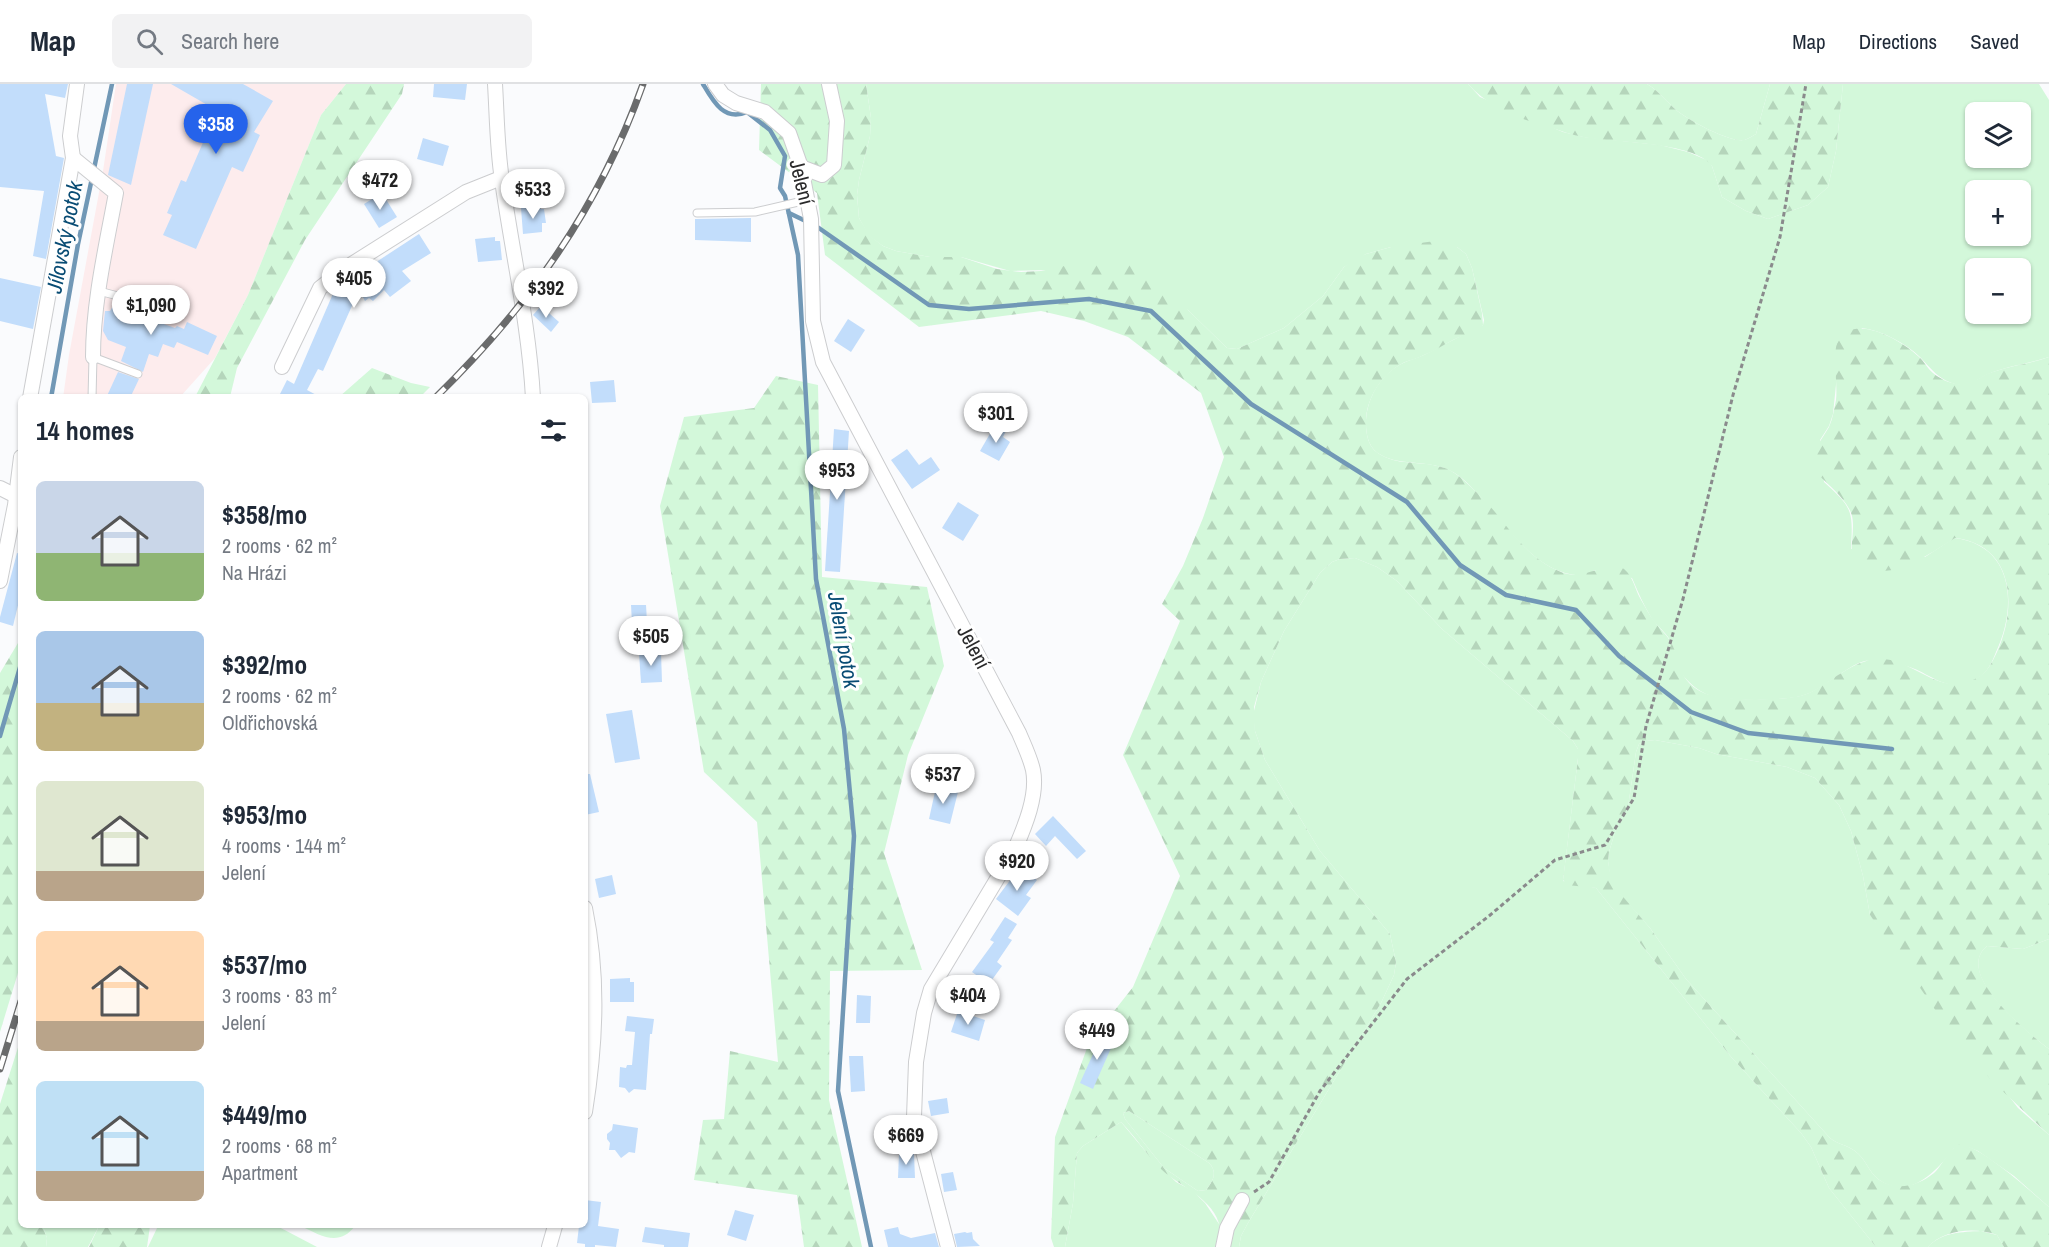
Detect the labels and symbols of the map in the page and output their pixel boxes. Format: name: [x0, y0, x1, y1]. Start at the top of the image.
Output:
pin: $358: [180, 104, 252, 155]
street label: Jelení: [782, 156, 822, 208]
pin: $472: [344, 160, 416, 211]
pin: $533: [497, 169, 569, 220]
water label: Jílovský potok: [38, 178, 90, 296]
pin: $405: [318, 258, 390, 309]
pin: $392: [510, 268, 582, 319]
pin: $1,090: [102, 285, 200, 336]
pin: $301: [960, 393, 1032, 444]
pin: $953: [801, 450, 873, 501]
water label: Jelení potok: [821, 589, 867, 691]
pin: $505: [615, 616, 687, 667]
street label: Jelení: [950, 620, 998, 674]
pin: $537: [907, 754, 979, 805]
pin: $920: [981, 841, 1053, 892]
pin: $404: [932, 975, 1004, 1026]
pin: $449: [1061, 1010, 1133, 1061]
pin: $669: [870, 1115, 942, 1166]

